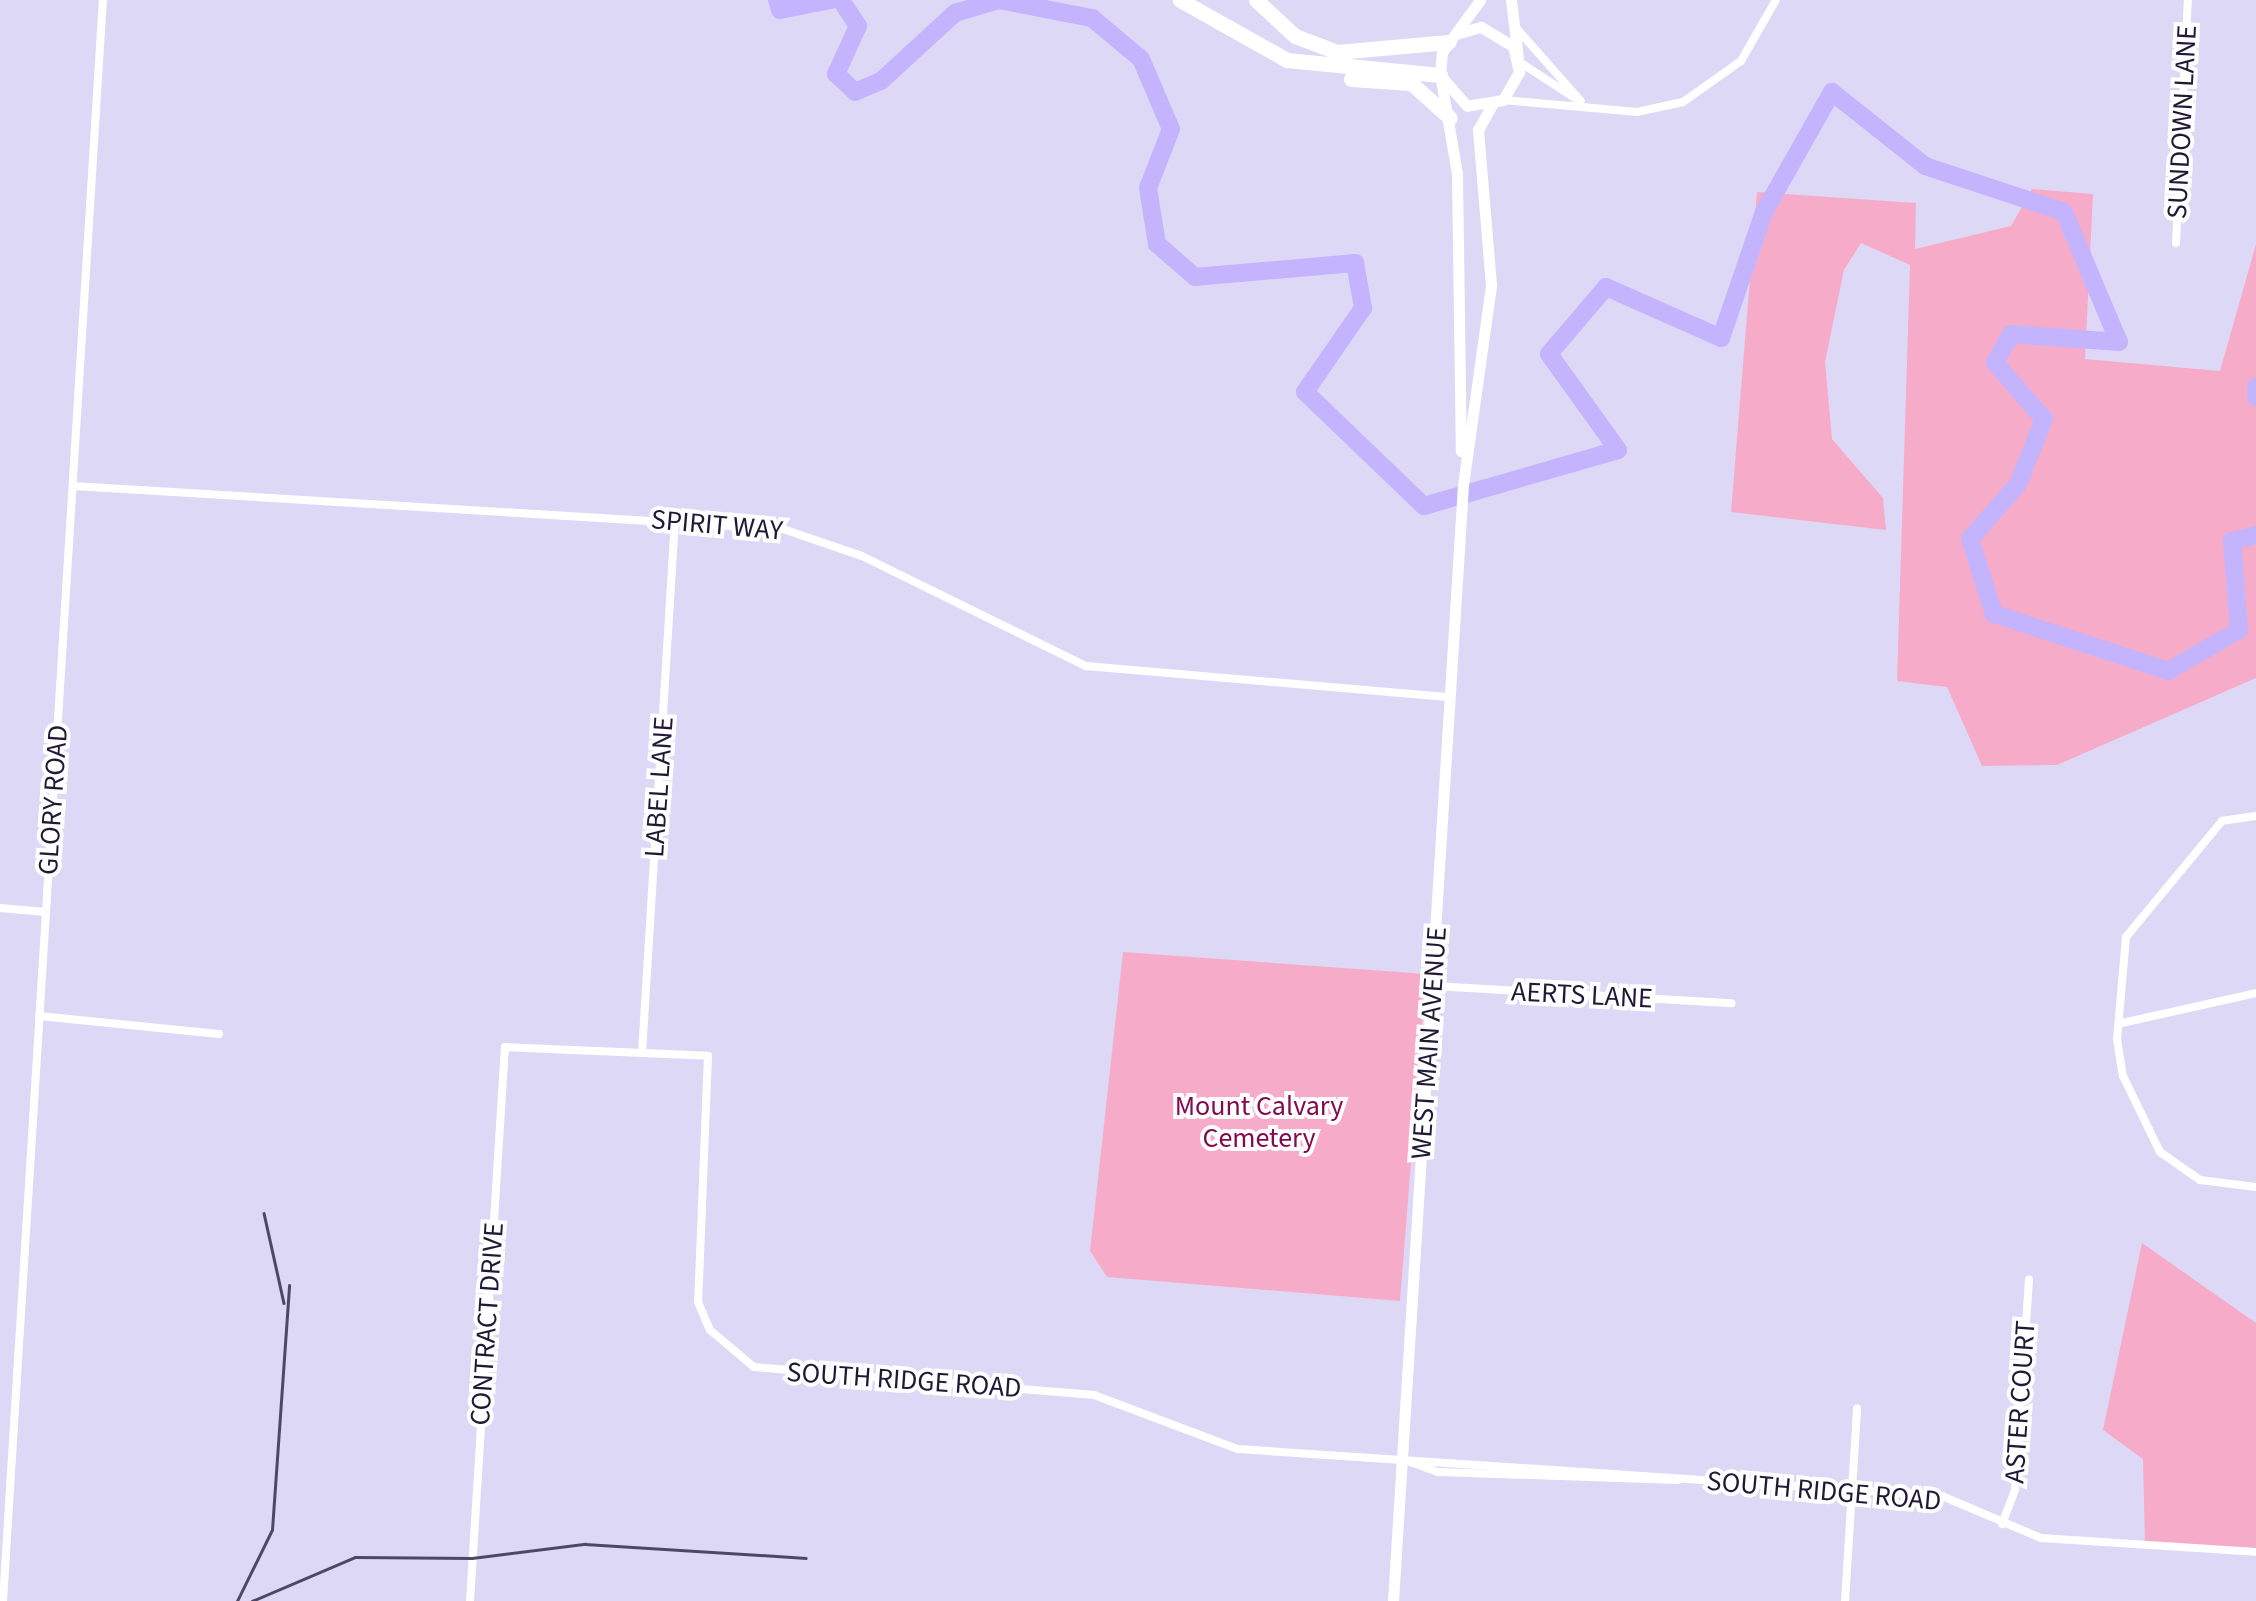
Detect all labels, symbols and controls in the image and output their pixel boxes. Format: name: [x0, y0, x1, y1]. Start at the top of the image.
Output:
street label: SUNDOWN LANE: [2160, 24, 2204, 220]
street label: SPIRIT WAY: [650, 503, 784, 547]
street label: LABEL LANE: [637, 715, 681, 859]
street label: GLORY ROAD: [31, 724, 75, 876]
street label: WEST MAIN AVENUE: [1404, 925, 1454, 1161]
street label: AERTS LANE: [1510, 975, 1654, 1015]
park label: Mount Calvary Cemetery: [1175, 1089, 1343, 1155]
street label: CONTRACT DRIVE: [463, 1221, 511, 1427]
street label: ASTER COURT: [1998, 1319, 2042, 1485]
street label: SOUTH RIDGE ROAD: [785, 1355, 1023, 1405]
street label: SOUTH RIDGE ROAD: [1705, 1464, 1943, 1518]

